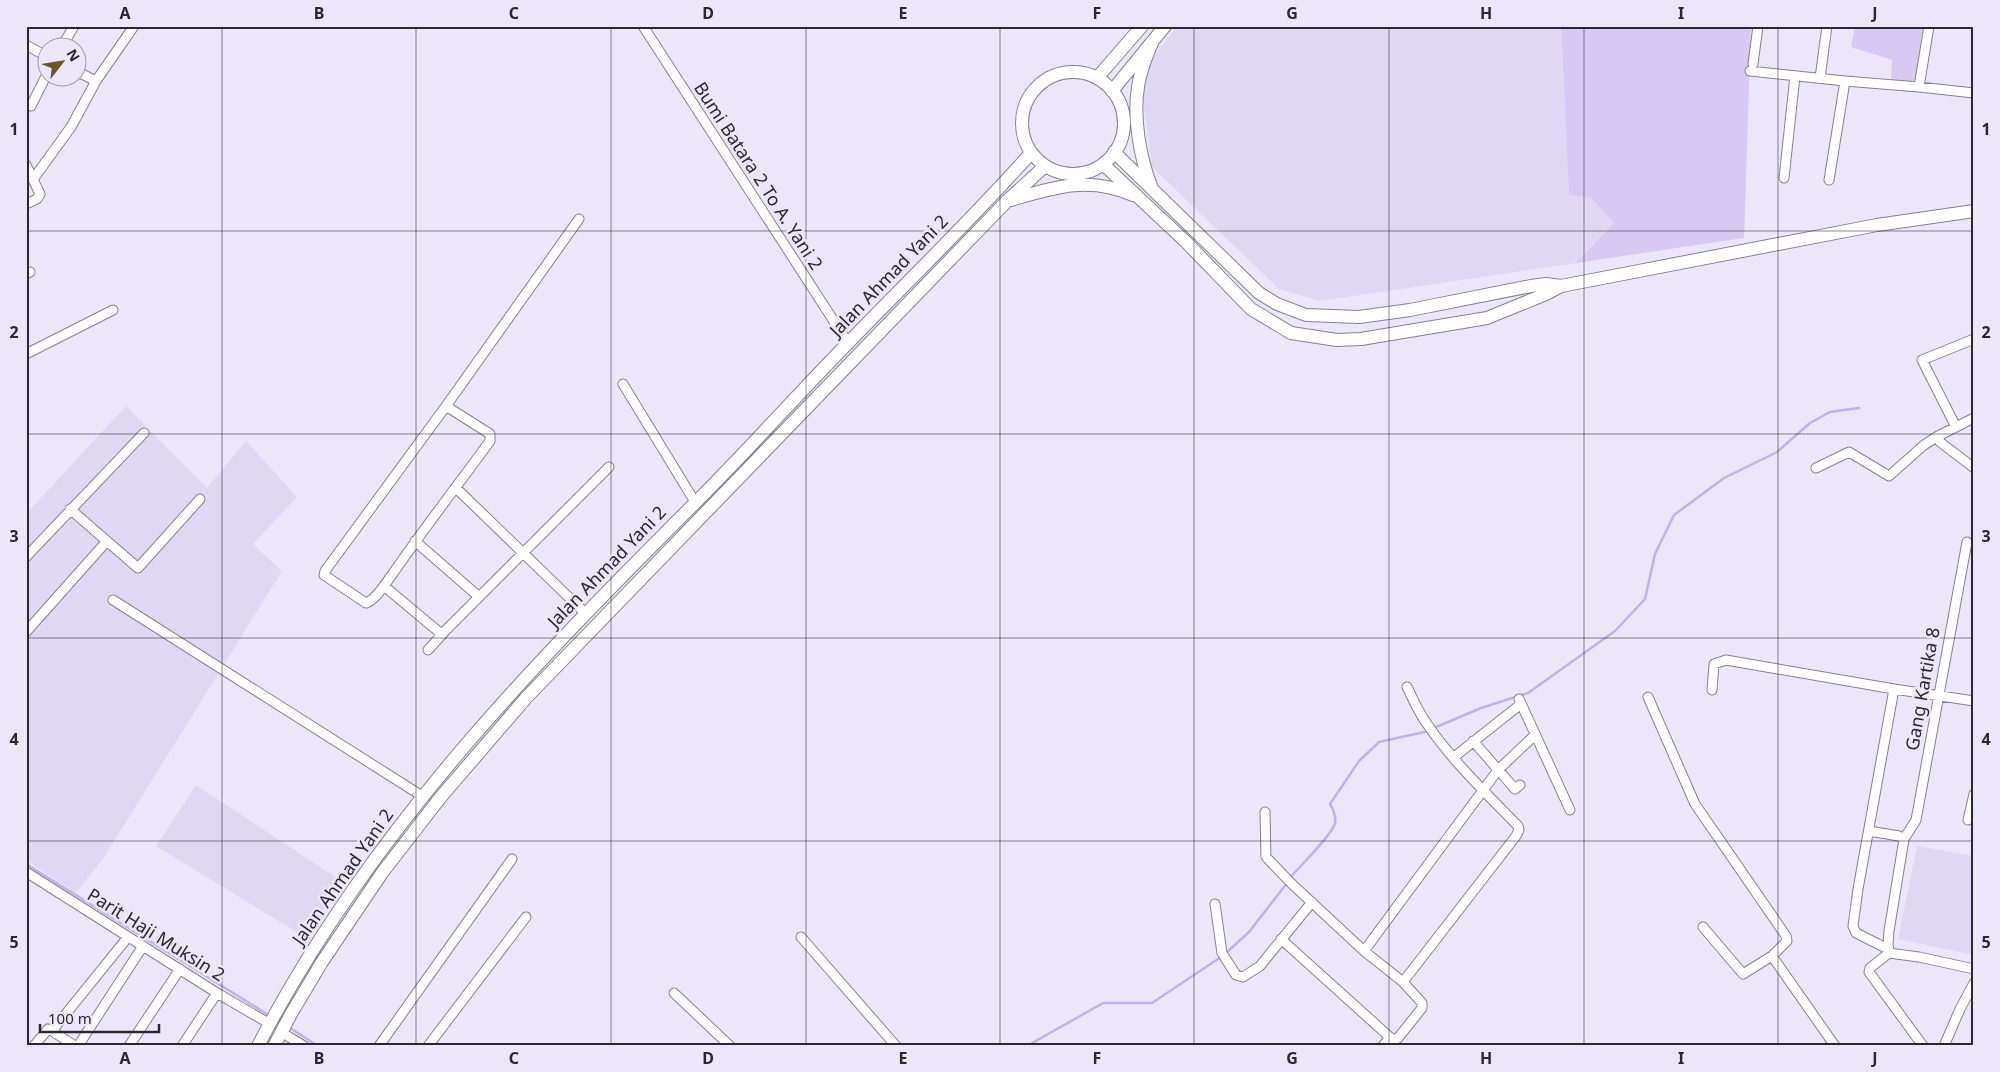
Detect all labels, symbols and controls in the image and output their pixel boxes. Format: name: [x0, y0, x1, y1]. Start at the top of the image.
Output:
text: A: [119, 2, 131, 24]
text: B: [314, 2, 324, 24]
text: C: [509, 2, 519, 24]
text: D: [702, 2, 714, 24]
text: E: [899, 2, 908, 24]
text: F: [1093, 2, 1101, 24]
text: G: [1286, 2, 1298, 24]
text: H: [1480, 2, 1492, 24]
text: I: [1678, 2, 1684, 24]
text: J: [1870, 2, 1878, 24]
north arrow: [38, 38, 88, 88]
text: N: [62, 45, 85, 65]
street label: Bumi Batara 2 To A. Yani 2: [689, 77, 829, 274]
text: 1: [9, 118, 19, 140]
text: 1: [1981, 118, 1991, 140]
street label: Jalan Ahmad Yani 2: [822, 209, 953, 343]
text: 2: [9, 321, 19, 343]
text: 2: [1981, 321, 1991, 343]
street label: Jalan Ahmad Yani 2: [540, 500, 671, 634]
text: 3: [9, 525, 19, 547]
text: 3: [1981, 525, 1991, 547]
street label: Gang Kartika 8: [1899, 625, 1945, 752]
text: 4: [9, 728, 19, 750]
text: 4: [1981, 728, 1991, 750]
street label: Jalan Ahmad Yani 2: [285, 804, 398, 951]
street label: Parit Haji Muksin 2: [83, 882, 230, 986]
text: 5: [9, 931, 19, 953]
text: 5: [1981, 931, 1991, 953]
scale bar: [40, 1002, 159, 1034]
text: 100 m: [48, 1008, 92, 1028]
text: A: [119, 1047, 131, 1069]
text: B: [314, 1047, 324, 1069]
text: C: [509, 1047, 519, 1069]
text: D: [702, 1047, 714, 1069]
text: E: [899, 1047, 908, 1069]
text: F: [1093, 1047, 1101, 1069]
text: G: [1286, 1047, 1298, 1069]
text: H: [1480, 1047, 1492, 1069]
text: I: [1678, 1047, 1684, 1069]
text: J: [1870, 1047, 1878, 1069]

